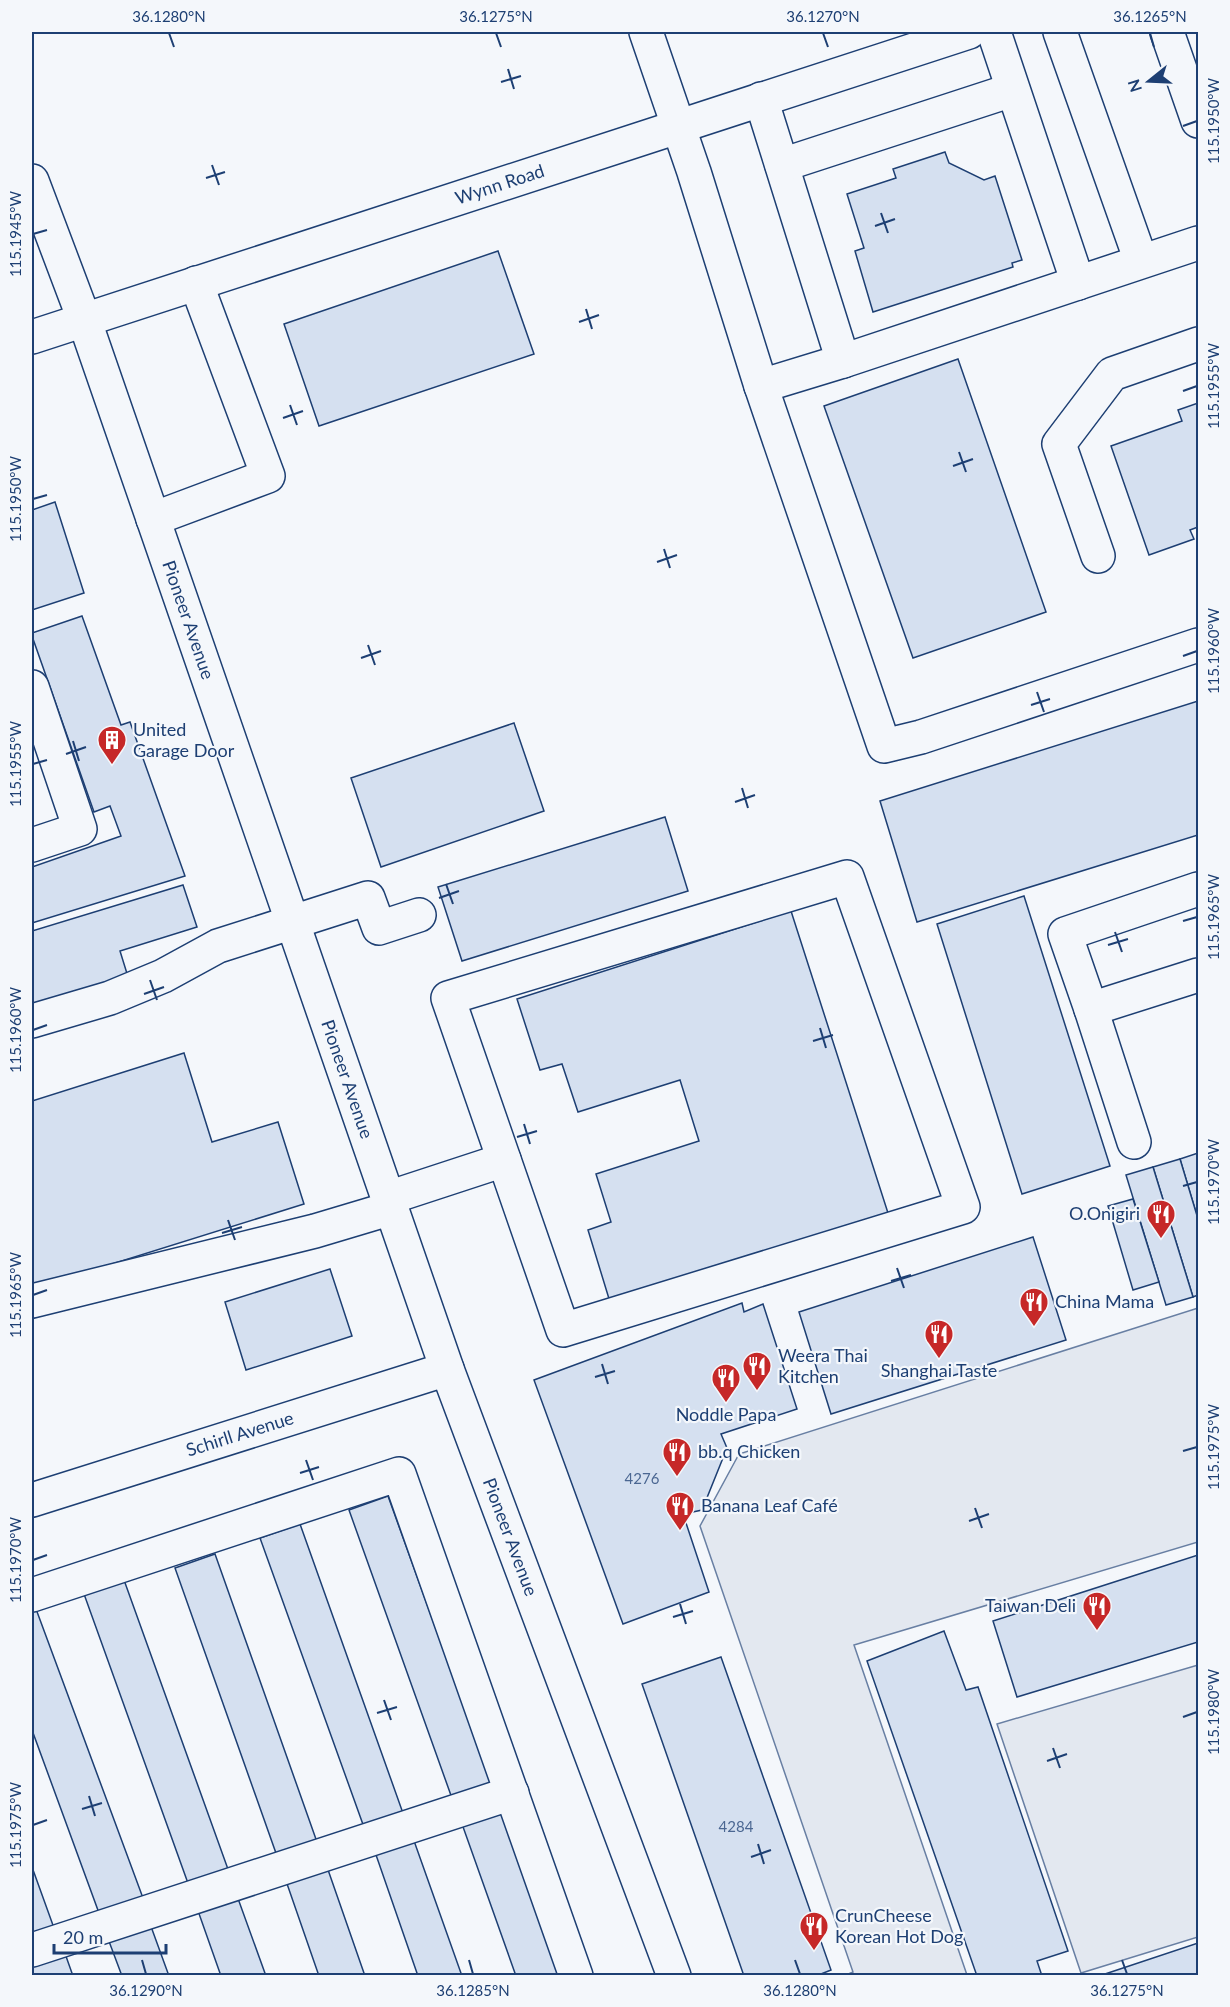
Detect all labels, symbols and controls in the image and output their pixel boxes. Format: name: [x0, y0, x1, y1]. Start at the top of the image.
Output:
text: 36.1280°N: [132, 7, 206, 25]
text: 36.1275°N: [459, 7, 533, 25]
text: 36.1270°N: [786, 7, 860, 25]
text: 36.1265°N: [1113, 7, 1187, 25]
north arrow: [1119, 51, 1179, 111]
text: N: [1123, 77, 1145, 95]
text: 115.1950°W: [1204, 77, 1222, 164]
street label: Wynn Road: [452, 159, 547, 209]
text: 115.1945°W: [6, 190, 24, 277]
text: 115.1955°W: [1204, 342, 1222, 429]
text: 115.1950°W: [6, 455, 24, 542]
street label: Pioneer Avenue: [158, 557, 220, 682]
text: 115.1960°W: [1204, 607, 1222, 694]
place label: United Garage Door: [133, 718, 235, 761]
text: 115.1955°W: [6, 720, 24, 807]
building icon: United Garage Door: [96, 724, 128, 766]
text: 115.1965°W: [1204, 873, 1222, 960]
text: 115.1960°W: [6, 986, 24, 1073]
street label: Pioneer Avenue: [317, 1017, 379, 1141]
text: 115.1970°W: [1204, 1138, 1222, 1225]
restaurant icon: O.Onigiri: [1145, 1198, 1177, 1240]
place label: O.Onigiri: [1069, 1202, 1140, 1224]
text: 115.1965°W: [6, 1251, 24, 1338]
restaurant icon: China Mama: [1018, 1286, 1050, 1328]
place label: China Mama: [1055, 1290, 1154, 1312]
restaurant icon: Shanghai Taste: [923, 1318, 955, 1360]
place label: Weera Thai Kitchen: [778, 1344, 868, 1387]
restaurant icon: Weera Thai Kitchen: [741, 1350, 773, 1392]
place label: Shanghai Taste: [881, 1359, 997, 1381]
restaurant icon: Noddle Papa: [710, 1362, 742, 1404]
place label: Noddle Papa: [676, 1403, 776, 1425]
text: 115.1975°W: [1204, 1403, 1222, 1490]
street label: Schirll Avenue: [183, 1406, 296, 1461]
restaurant icon: bb.q Chicken: [661, 1436, 693, 1478]
place label: bb.q Chicken: [698, 1440, 800, 1462]
house number: 4276: [625, 1469, 660, 1487]
street label: Pioneer Avenue: [479, 1475, 543, 1599]
restaurant icon: Banana Leaf Café: [664, 1490, 696, 1532]
place label: Banana Leaf Café: [701, 1494, 838, 1516]
text: 115.1970°W: [6, 1516, 24, 1603]
restaurant icon: Taiwan Deli: [1081, 1590, 1113, 1632]
place label: Taiwan Deli: [985, 1594, 1076, 1616]
text: 115.1980°W: [1204, 1668, 1222, 1755]
text: 115.1975°W: [6, 1781, 24, 1868]
house number: 4284: [719, 1817, 754, 1835]
place label: CrunCheese Korean Hot Dog: [835, 1904, 963, 1947]
restaurant icon: CrunCheese Korean Hot Dog: [798, 1910, 830, 1952]
scale bar: [54, 1917, 166, 1955]
text: 20 m: [63, 1926, 103, 1948]
text: 36.1290°N: [109, 1981, 183, 1999]
text: 36.1285°N: [436, 1981, 510, 1999]
text: 36.1280°N: [763, 1981, 837, 1999]
text: 36.1275°N: [1090, 1981, 1164, 1999]

